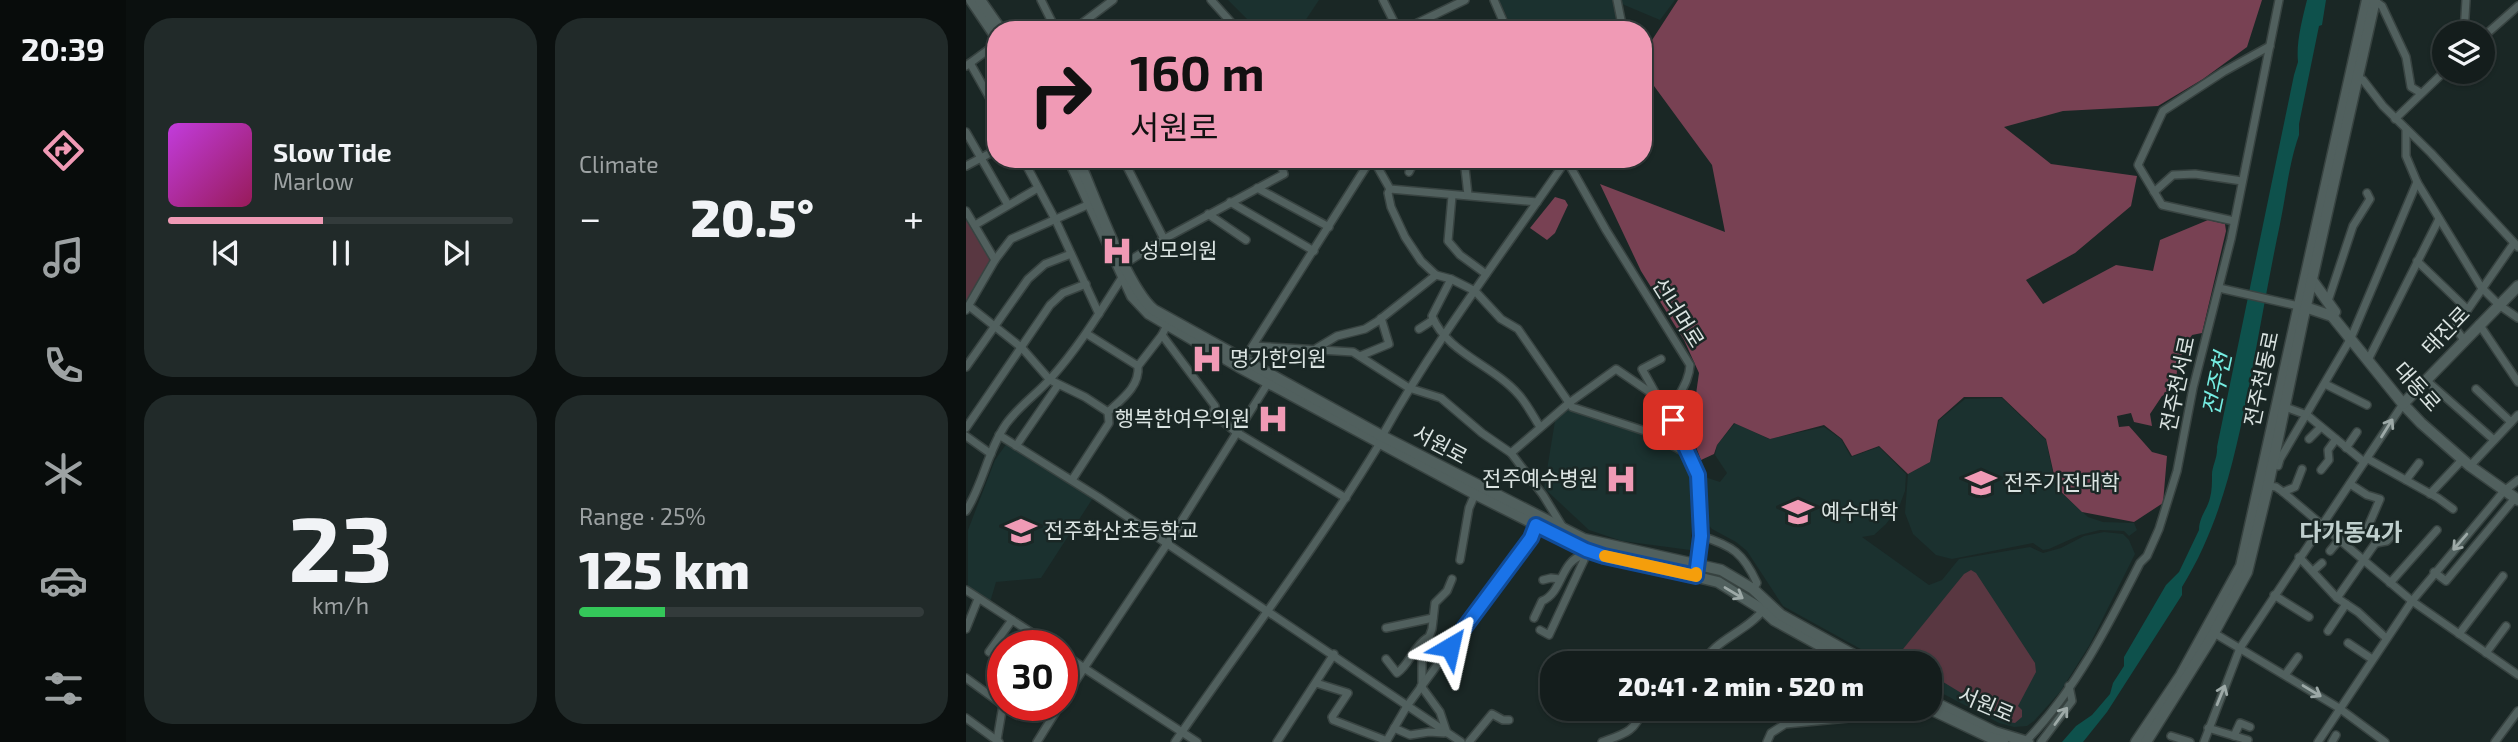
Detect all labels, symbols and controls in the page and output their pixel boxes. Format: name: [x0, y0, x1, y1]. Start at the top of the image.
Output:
map controls: [2432, 21, 2495, 84]
button: layers: [2432, 21, 2495, 84]
text: 20:39: [21, 29, 105, 67]
text: 160 m: [1130, 42, 1265, 101]
icon: right: [1015, 49, 1106, 140]
text: 서원로: [1130, 107, 1218, 145]
icon: directions: [39, 126, 88, 175]
text: Slow Tide: [273, 136, 392, 167]
text: Climate: [579, 150, 659, 178]
text: Marlow: [273, 167, 354, 195]
text: 20.5°: [690, 185, 814, 247]
text: −: [579, 194, 601, 240]
text: +: [903, 194, 924, 240]
icon: music: [39, 233, 88, 282]
icon: previous: [207, 234, 245, 272]
icon: pause: [322, 234, 360, 272]
icon: next: [437, 234, 475, 272]
hospital icon: 성모의원: [1100, 234, 1134, 268]
place label: 성모의원: [1140, 237, 1217, 262]
street label: 선너머로: [1648, 273, 1710, 352]
street label: 태진로: [2416, 300, 2474, 359]
street label: 전주천동로: [2238, 329, 2283, 429]
street label: 전주천서로: [2154, 334, 2199, 434]
icon: phone: [39, 341, 88, 390]
hospital icon: 명가한의원: [1190, 342, 1224, 376]
place label: 명가한의원: [1230, 345, 1327, 370]
water label: 전주천: [2196, 347, 2237, 418]
street label: 대동로: [2389, 356, 2447, 416]
pin: [1643, 390, 1703, 450]
icon: arrive: [1654, 401, 1692, 439]
hospital icon: 행복한여우의원: [1256, 402, 1290, 436]
place label: 행복한여우의원: [1115, 405, 1250, 430]
street label: 서원로: [1409, 419, 1472, 468]
one-way arrow: [2381, 419, 2395, 439]
icon: climate: [39, 449, 88, 498]
hospital icon: 전주예수병원: [1604, 462, 1638, 496]
place label: 전주예수병원: [1482, 465, 1598, 490]
school or university icon: 전주기전대학: [1964, 466, 1998, 500]
place label: 전주기전대학: [2004, 469, 2120, 494]
text: 23: [288, 491, 393, 600]
school or university icon: 예수대학: [1781, 495, 1815, 529]
place label: 예수대학: [1821, 498, 1898, 523]
text: Range · 25%: [579, 502, 706, 530]
school or university icon: 전주화산초등학교: [1004, 514, 1038, 548]
place label: 전주화산초등학교: [1044, 517, 1199, 542]
district label: 다가동4가: [2299, 517, 2403, 546]
one-way arrow: [2452, 533, 2468, 551]
text: 125 km: [579, 537, 750, 599]
icon: car: [39, 556, 88, 605]
one-way arrow: [1724, 586, 1744, 600]
text: km/h: [312, 591, 369, 619]
position arrow: [1413, 610, 1487, 684]
speed limit sign: 30: [987, 630, 1078, 721]
icon: filters: [39, 664, 88, 713]
text: 20:41 · 2 min · 520 m: [1618, 670, 1864, 701]
street label: 서원로: [1955, 681, 2018, 726]
one-way arrow: [2216, 684, 2229, 706]
one-way arrow: [2302, 685, 2322, 699]
one-way arrow: [2054, 707, 2069, 726]

